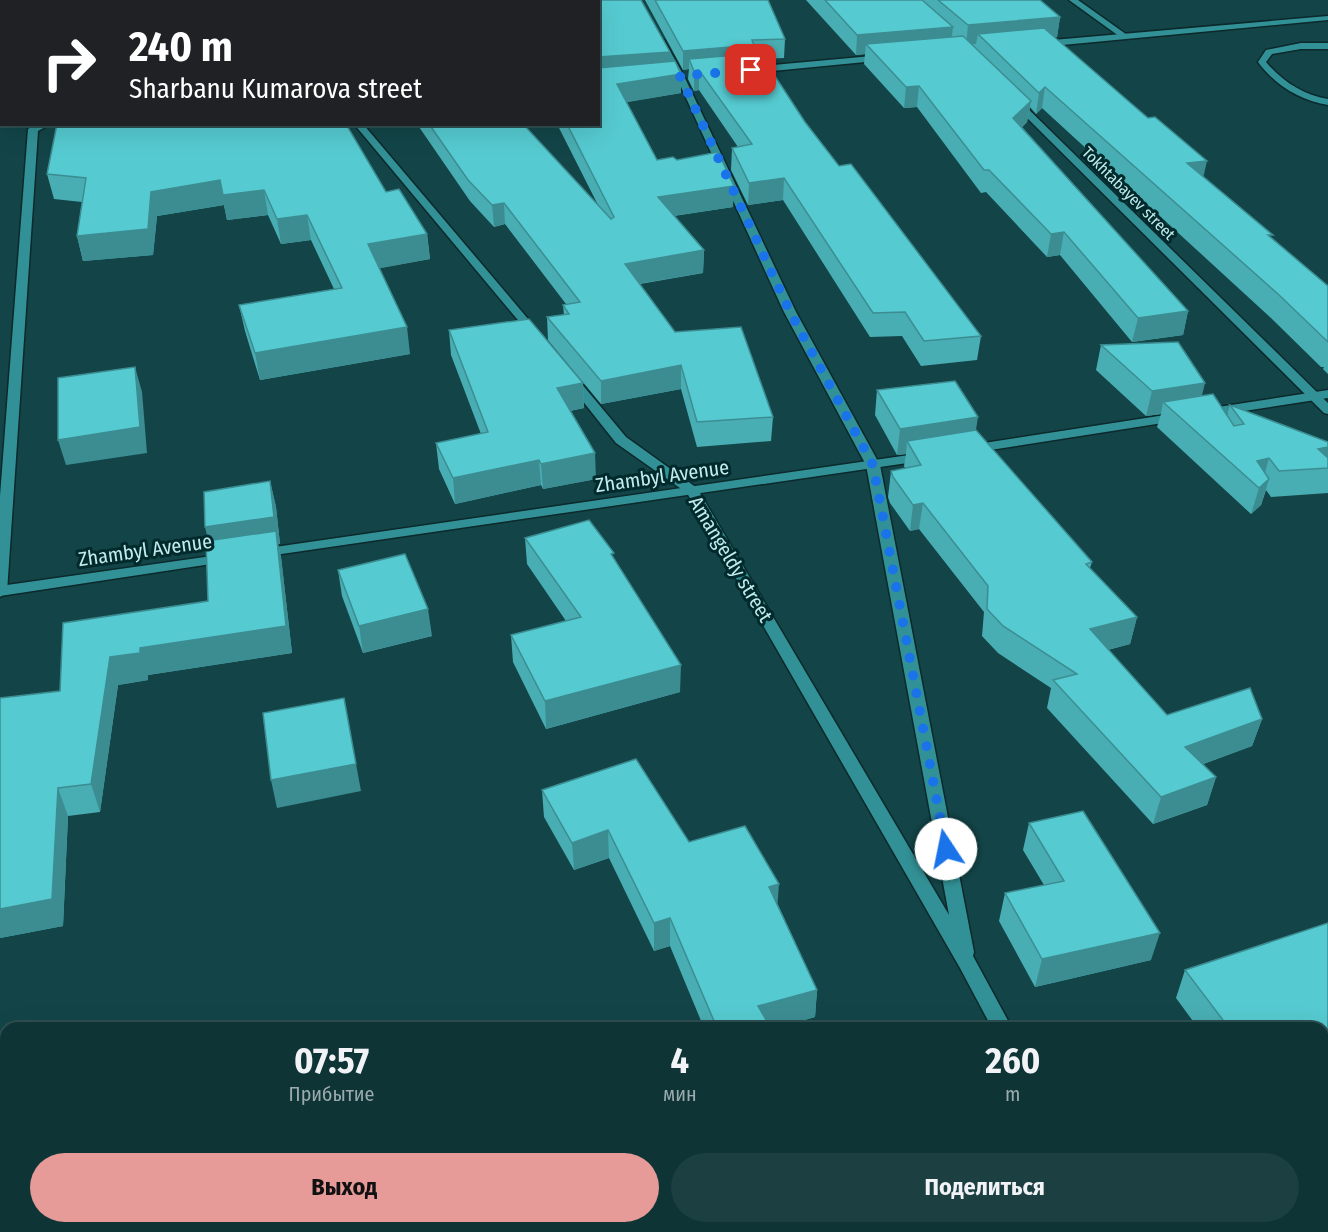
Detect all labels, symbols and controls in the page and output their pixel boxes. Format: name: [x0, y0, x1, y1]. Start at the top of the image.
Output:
text: 240 m: [129, 22, 233, 72]
icon: right: [30, 24, 108, 102]
pin: [725, 44, 776, 95]
icon: arrive: [734, 53, 767, 86]
text: Sharbanu Kumarova street: [129, 73, 422, 105]
street label: Tokhtabayev street: [1078, 143, 1180, 244]
street label: Zhambyl Avenue: [594, 455, 730, 497]
street label: Amangeldy street: [684, 492, 778, 627]
street label: Zhambyl Avenue: [77, 529, 213, 571]
position arrow: [914, 817, 978, 881]
text: 07:57: [294, 1039, 369, 1083]
text: 4: [671, 1039, 689, 1083]
text: 260: [985, 1039, 1040, 1083]
text: Прибытие: [289, 1082, 374, 1106]
text: мин: [663, 1082, 697, 1106]
text: m: [1005, 1082, 1020, 1106]
button: Выход: [30, 1153, 659, 1222]
button: Поделиться: [671, 1153, 1299, 1222]

